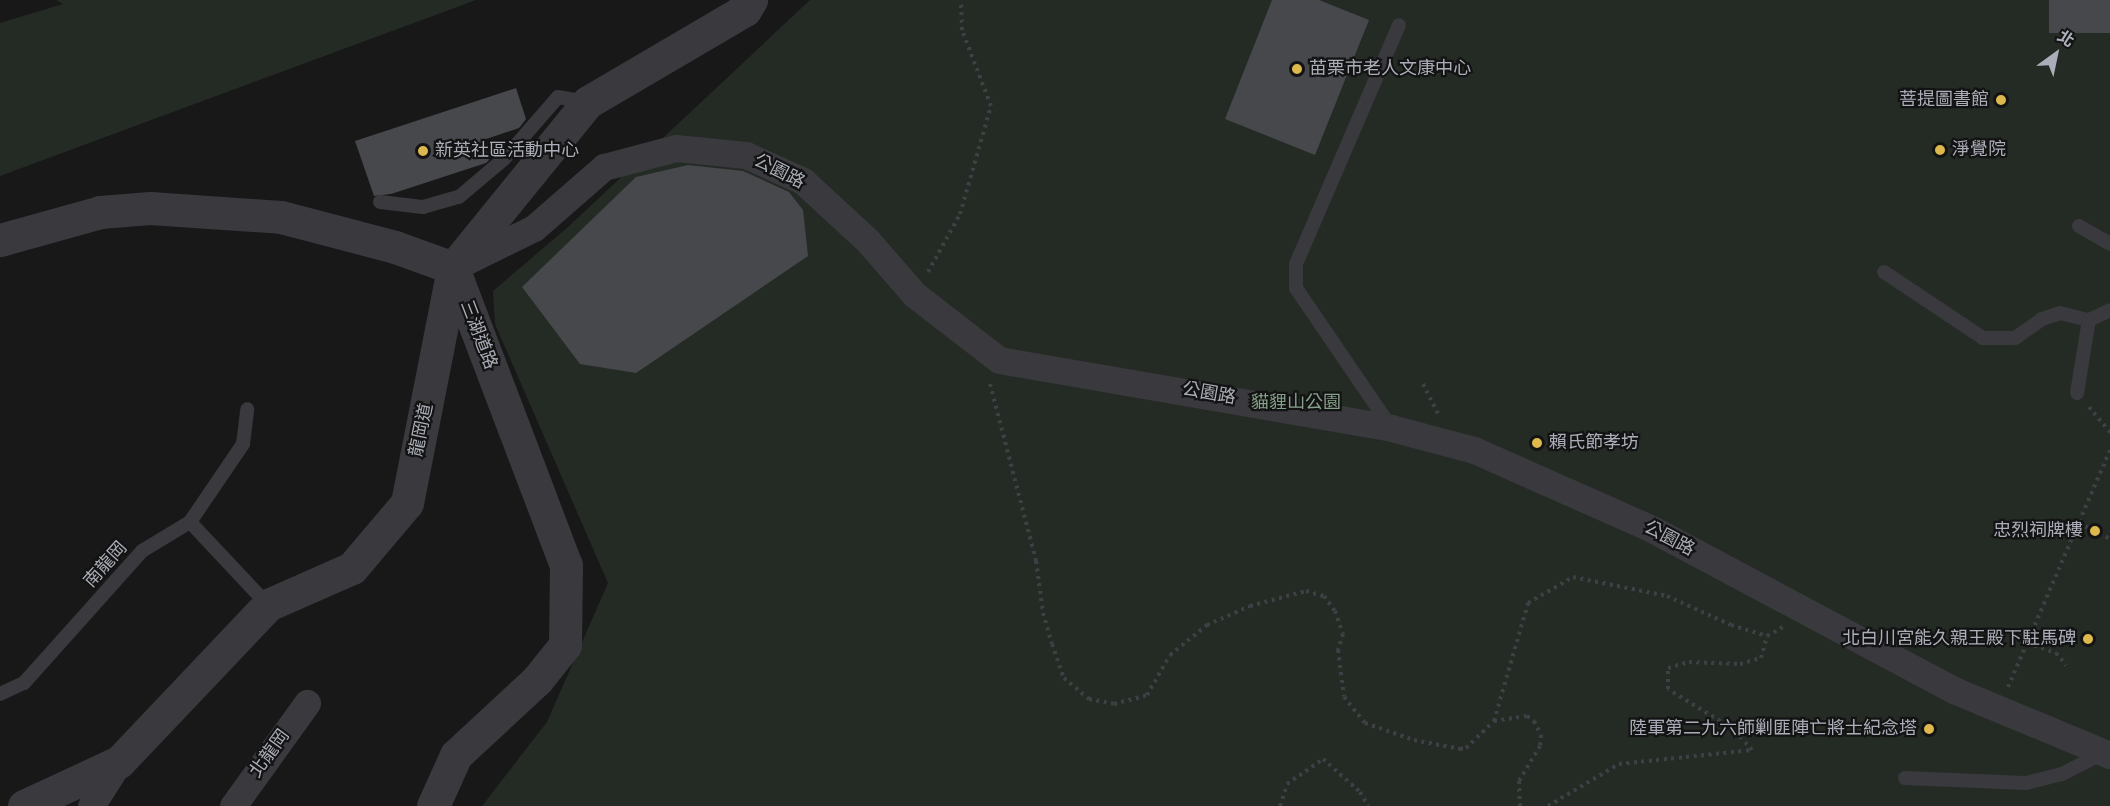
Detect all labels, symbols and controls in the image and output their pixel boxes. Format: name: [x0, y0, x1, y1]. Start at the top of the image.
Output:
north arrow: [2026, 24, 2086, 84]
text: 北: [2053, 25, 2079, 52]
place label: 苗栗市老人文康中心: [1309, 58, 1471, 80]
marker: 苗栗市老人文康中心: [1290, 62, 1304, 76]
place label: 菩提圖書館: [1899, 89, 1989, 111]
marker: 菩提圖書館: [1994, 93, 2008, 107]
place label: 淨覺院: [1952, 139, 2006, 161]
place label: 新英社區活動中心: [435, 140, 579, 162]
marker: 淨覺院: [1933, 143, 1947, 157]
marker: 新英社區活動中心: [416, 144, 430, 158]
street label: 公園路: [750, 150, 808, 194]
street label: 三湖道路: [455, 298, 501, 372]
street label: 公園路: [1181, 379, 1237, 409]
park label: 貓貍山公園: [1251, 392, 1341, 414]
street label: 龍岡道: [406, 401, 438, 459]
place label: 賴氏節孝坊: [1549, 432, 1639, 454]
marker: 賴氏節孝坊: [1530, 436, 1544, 450]
street label: 公園路: [1640, 517, 1698, 561]
place label: 忠烈祠牌樓: [1993, 520, 2083, 542]
marker: 忠烈祠牌樓: [2088, 524, 2102, 538]
street label: 南龍岡: [80, 538, 132, 592]
place label: 北白川宮能久親王殿下駐馬碑: [1842, 628, 2076, 650]
marker: 北白川宮能久親王殿下駐馬碑: [2081, 632, 2095, 646]
place label: 陸軍第二九六師剿匪陣亡將士紀念塔: [1629, 718, 1917, 740]
marker: 陸軍第二九六師剿匪陣亡將士紀念塔: [1922, 722, 1936, 736]
street label: 北龍岡: [245, 726, 295, 782]

